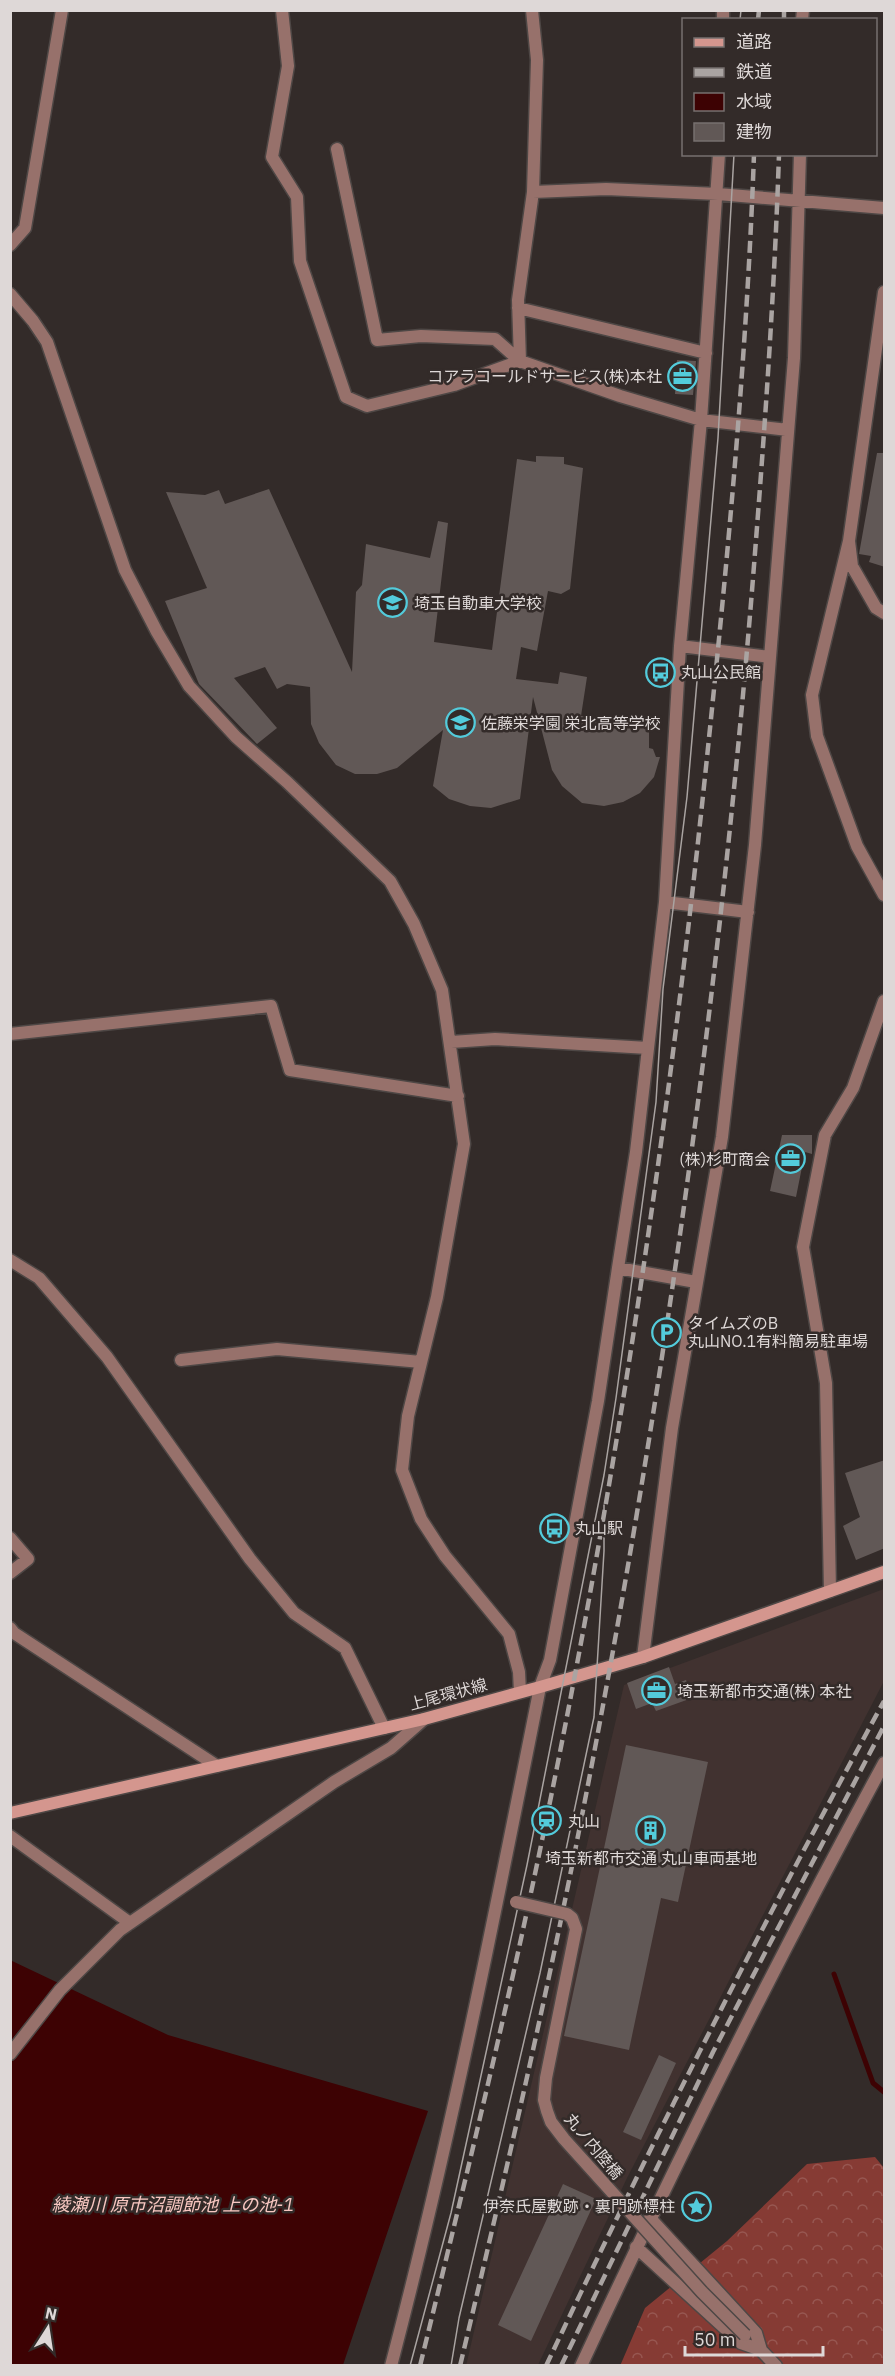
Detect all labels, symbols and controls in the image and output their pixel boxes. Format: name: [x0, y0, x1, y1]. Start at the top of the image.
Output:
legend: [682, 18, 877, 156]
text: 道路: [736, 30, 772, 53]
text: 鉄道: [736, 60, 772, 83]
text: 水域: [736, 90, 772, 113]
text: 建物: [736, 120, 772, 143]
office icon: コアラコールドサービス(株)本社: [667, 360, 699, 392]
place label: コアラコールドサービス(株)本社: [427, 366, 662, 386]
school or university icon: 埼玉自動車大学校: [377, 587, 409, 619]
place label: 埼玉自動車大学校: [414, 593, 542, 613]
bus stop icon: 丸山公民館: [644, 656, 676, 688]
place label: 丸山公民館: [681, 662, 761, 682]
school or university icon: 佐藤栄学園 栄北高等学校: [444, 707, 476, 739]
place label: 佐藤栄学園 栄北高等学校: [481, 713, 661, 733]
office icon: (株)杉町商会: [775, 1143, 807, 1175]
place label: (株)杉町商会: [679, 1149, 770, 1169]
place label: タイムズのB 丸山NO.1有料簡易駐車場: [688, 1313, 868, 1351]
parking icon: タイムズのB 丸山NO.1有料簡易駐車場: [651, 1316, 683, 1348]
bus stop icon: 丸山駅: [538, 1512, 570, 1544]
place label: 丸山駅: [575, 1518, 623, 1538]
street label: 上尾環状線: [407, 1674, 489, 1714]
office icon: 埼玉新都市交通(株) 本社: [640, 1675, 672, 1707]
place label: 埼玉新都市交通(株) 本社: [677, 1681, 852, 1701]
station icon: 丸山: [531, 1805, 563, 1837]
place label: 丸山: [568, 1811, 600, 1831]
building icon: 埼玉新都市交通 丸山車両基地: [635, 1814, 667, 1846]
place label: 埼玉新都市交通 丸山車両基地: [545, 1848, 757, 1868]
street label: 丸ノ内陸橋: [561, 2109, 627, 2183]
place icon: 伊奈氏屋敷跡・裏門跡標柱: [680, 2190, 712, 2222]
water label: 綾瀬川 原市沼調節池 上の池-1: [52, 2193, 294, 2216]
place label: 伊奈氏屋敷跡・裏門跡標柱: [483, 2196, 675, 2216]
north arrow: [18, 2298, 78, 2358]
text: N: [43, 2302, 59, 2324]
scale bar: [685, 2319, 823, 2357]
text: 50 m: [694, 2328, 736, 2351]

